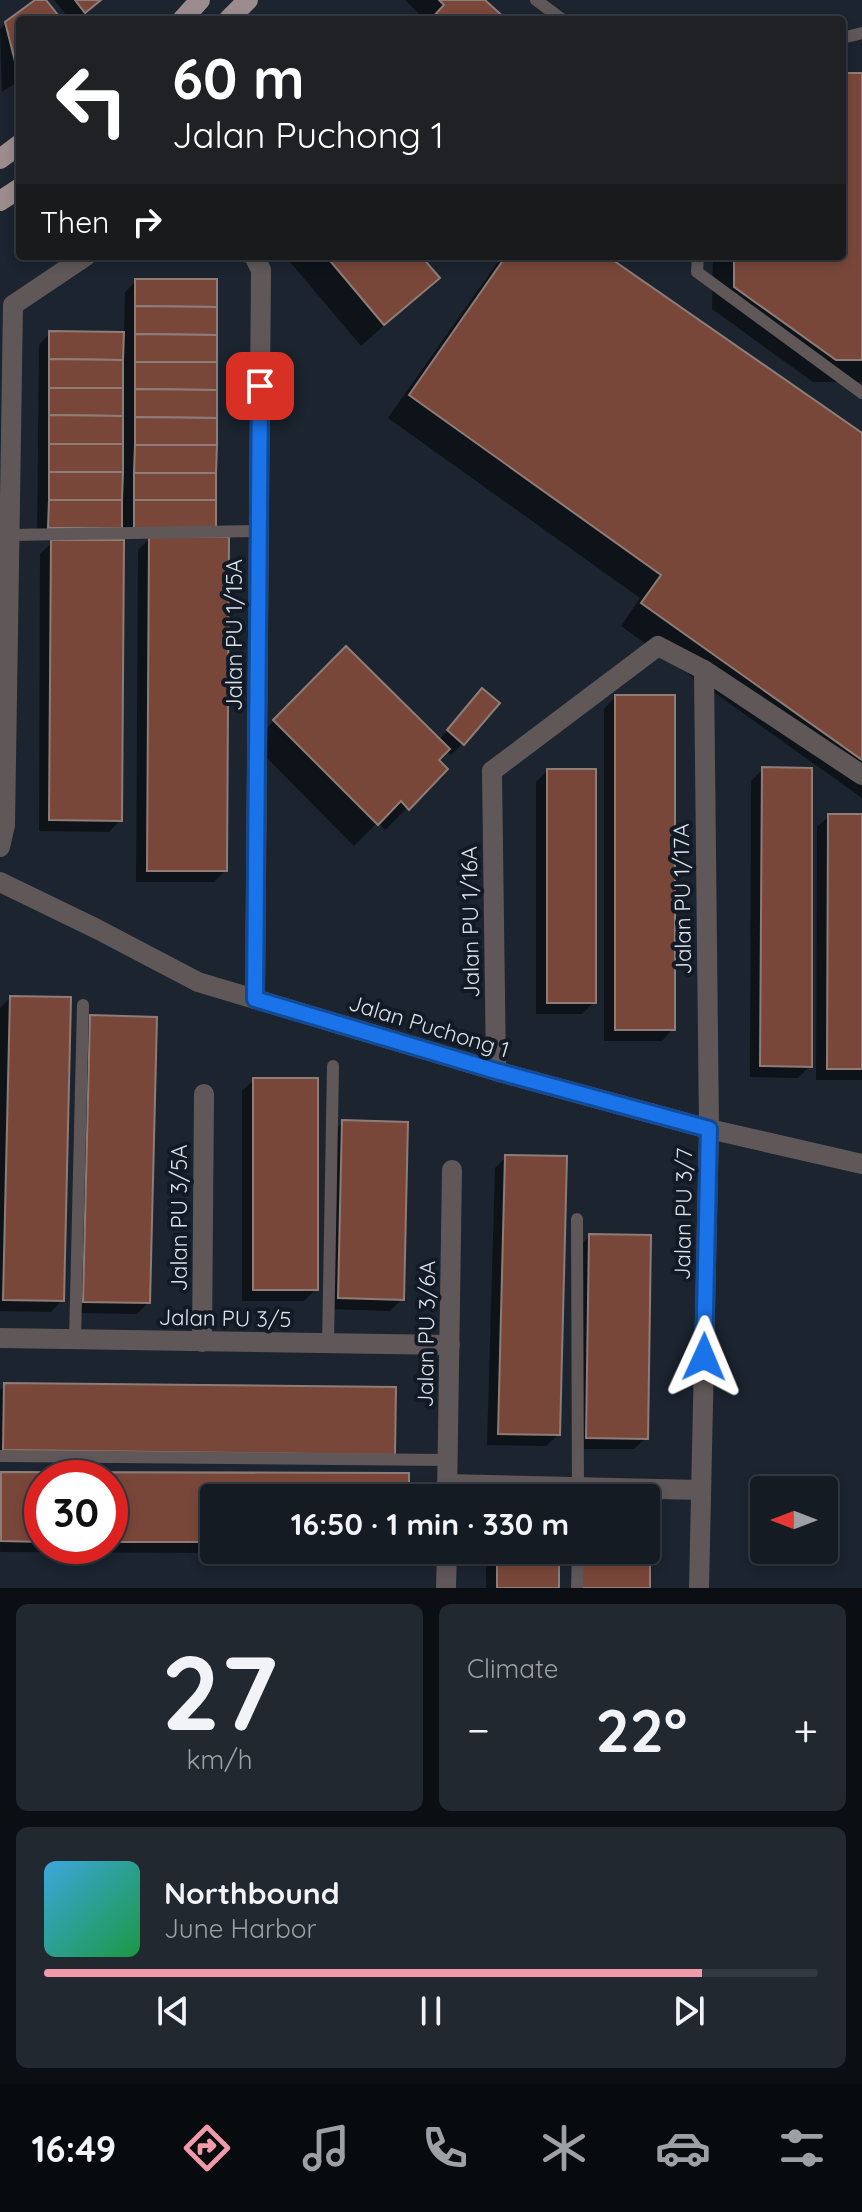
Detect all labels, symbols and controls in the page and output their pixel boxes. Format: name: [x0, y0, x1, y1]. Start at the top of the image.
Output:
text: 60 m: [172, 43, 305, 113]
icon: left: [40, 48, 144, 152]
text: Jalan Puchong 1: [172, 112, 444, 157]
icon: right: [125, 200, 169, 244]
text: Then: [40, 203, 109, 241]
pin: [226, 352, 294, 420]
icon: arrive: [238, 364, 282, 408]
street label: Jalan PU 1/15A: [220, 559, 248, 711]
street label: Jalan PU 1/17A: [667, 823, 697, 975]
street label: Jalan PU 1/16A: [455, 846, 485, 998]
street label: Jalan Puchong 1: [345, 988, 513, 1064]
street label: Jalan PU 3/5A: [165, 1144, 193, 1292]
street label: Jalan PU 3/7: [668, 1148, 698, 1280]
street label: Jalan PU 3/6A: [411, 1260, 441, 1408]
street label: Jalan PU 3/5: [158, 1303, 292, 1333]
position arrow: [662, 1315, 746, 1399]
speed limit sign: 30: [24, 1460, 128, 1564]
north arrow: [750, 1476, 838, 1564]
map controls: [750, 1476, 838, 1564]
text: 16:50 · 1 min · 330 m: [291, 1505, 569, 1543]
text: 27: [161, 1626, 278, 1756]
text: Climate: [467, 1652, 558, 1685]
text: 22°: [596, 1692, 687, 1767]
text: −: [467, 1702, 490, 1757]
text: +: [793, 1702, 818, 1757]
text: km/h: [187, 1743, 252, 1776]
text: Northbound: [164, 1874, 340, 1912]
text: June Harbor: [164, 1912, 316, 1945]
icon: previous: [151, 1989, 195, 2033]
icon: pause: [409, 1989, 453, 2033]
icon: next: [667, 1989, 711, 2033]
icon: directions: [179, 2120, 235, 2176]
icon: music: [298, 2120, 354, 2176]
icon: phone: [417, 2120, 473, 2176]
icon: climate: [536, 2120, 592, 2176]
icon: car: [655, 2120, 711, 2176]
icon: filters: [774, 2120, 830, 2176]
text: 16:49: [32, 2126, 116, 2171]

